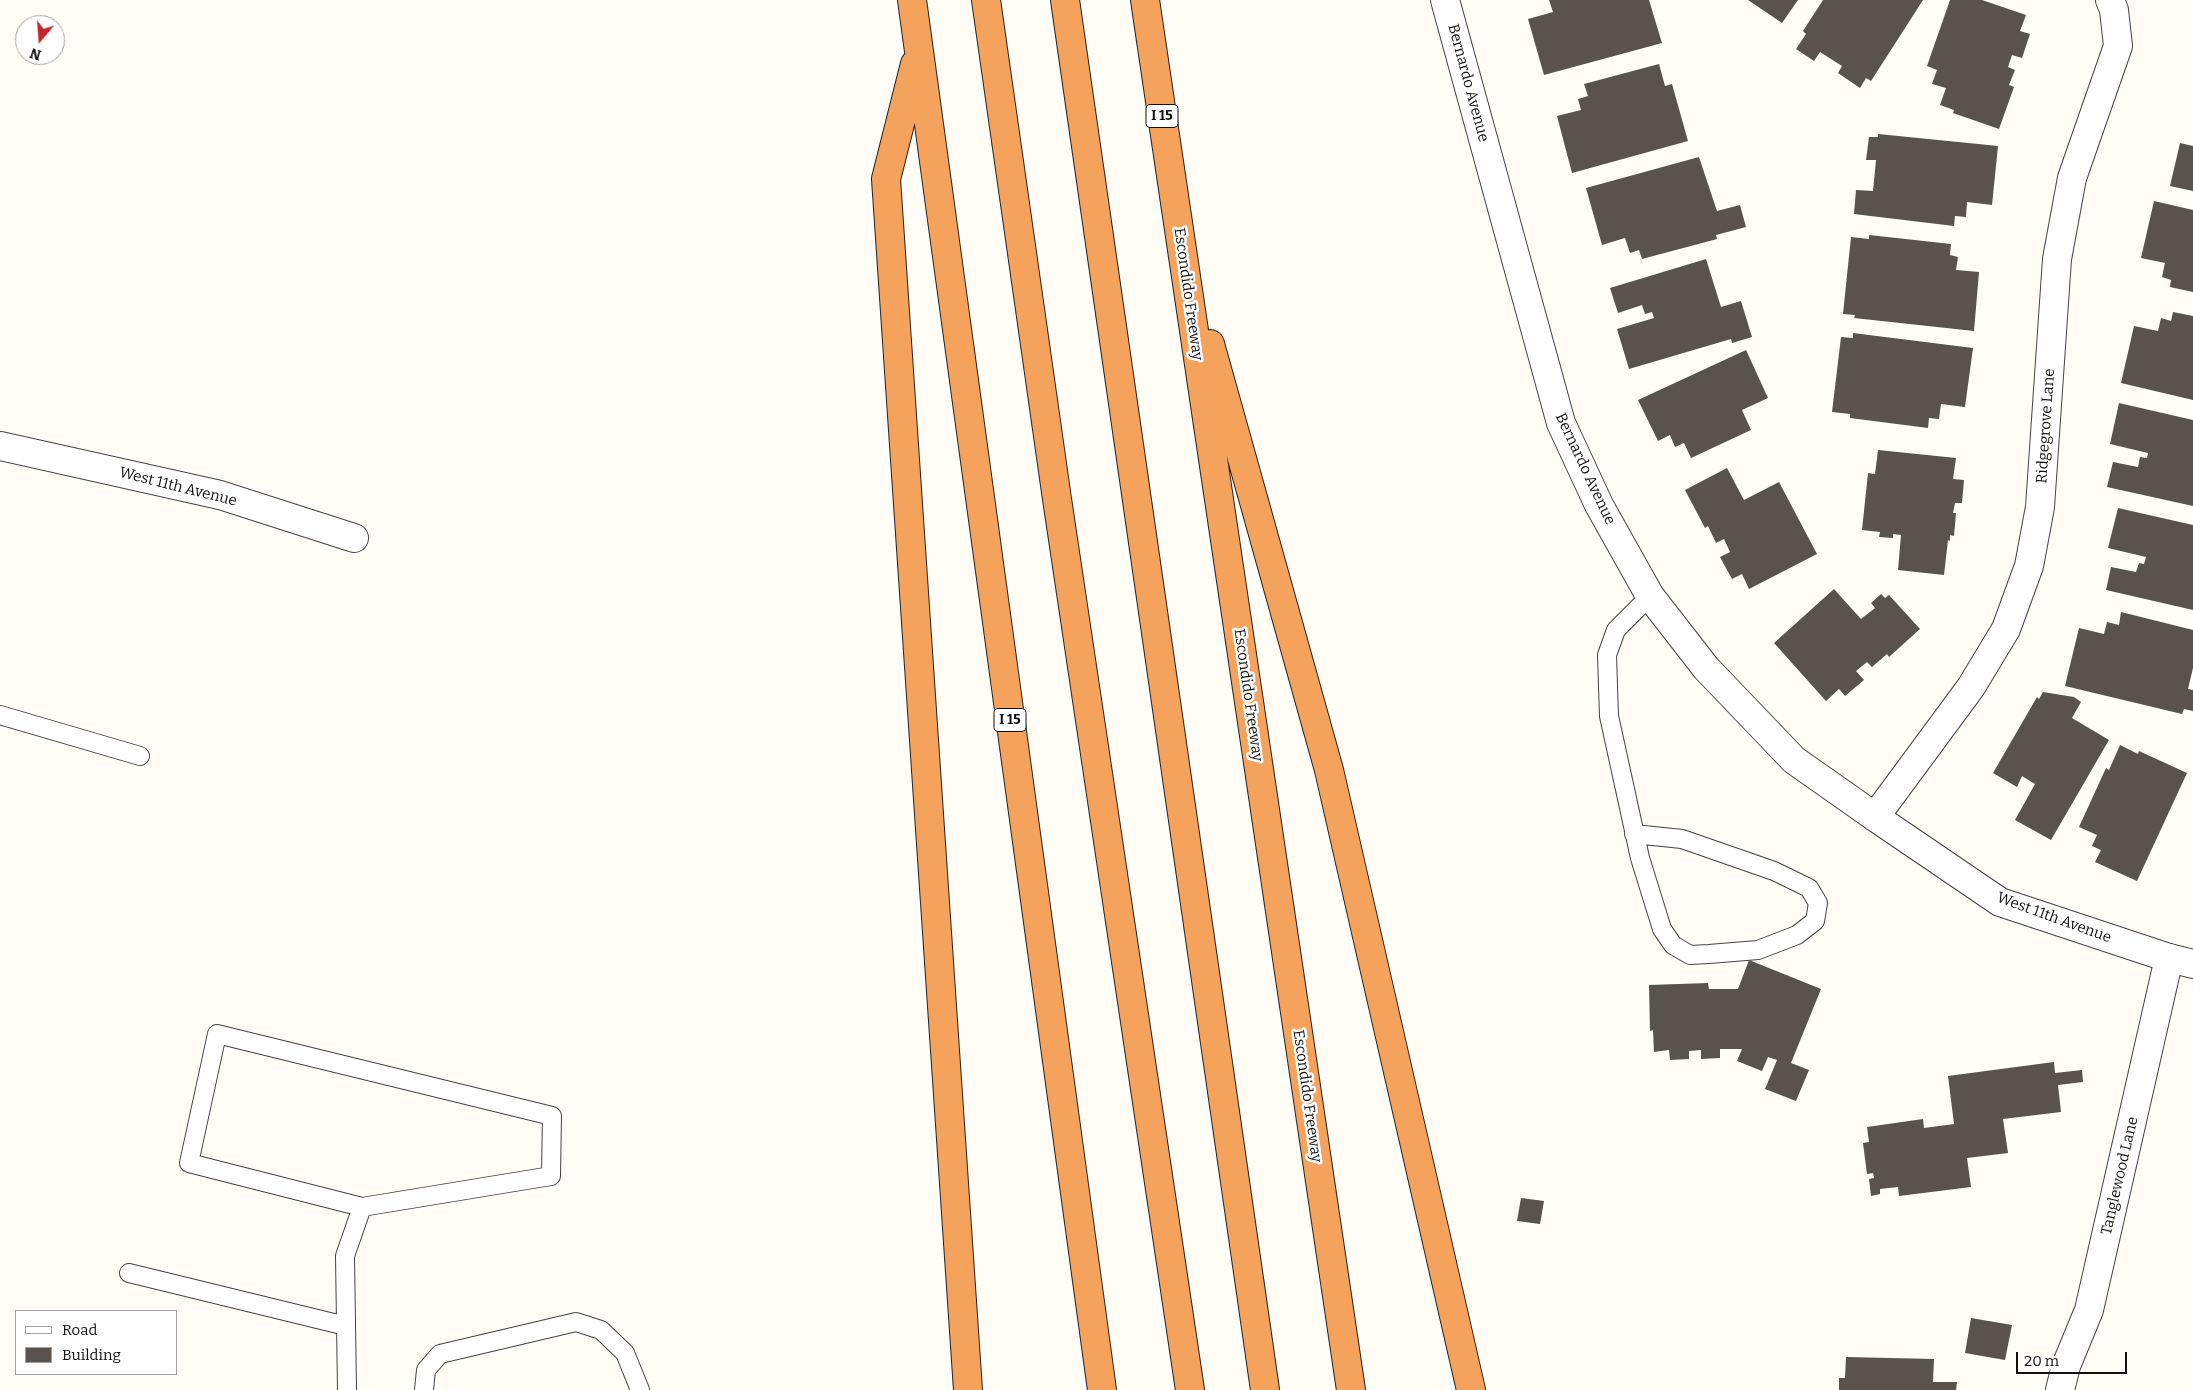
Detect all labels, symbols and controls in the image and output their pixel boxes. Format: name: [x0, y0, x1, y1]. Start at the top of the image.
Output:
north arrow: [15, 15, 65, 65]
street label: Bernardo Avenue: [1444, 22, 1492, 144]
text: N: [28, 44, 43, 64]
road number: I 15: [1146, 104, 1178, 128]
street label: Escondido Freeway: [1170, 227, 1206, 361]
street label: Ridgegrove Lane: [2033, 368, 2059, 484]
street label: Bernardo Avenue: [1551, 410, 1619, 528]
street label: West 11th Avenue: [117, 464, 239, 510]
street label: Escondido Freeway: [1230, 628, 1266, 762]
road number: I 15: [994, 708, 1026, 732]
street label: West 11th Avenue: [1994, 889, 2114, 947]
street label: Escondido Freeway: [1289, 1029, 1325, 1163]
street label: Tanglewood Lane: [2098, 1115, 2142, 1237]
legend: [15, 1310, 178, 1375]
text: Road: [62, 1321, 97, 1339]
scale bar: [2018, 1342, 2129, 1374]
text: Building: [62, 1346, 121, 1364]
text: 20 m: [2024, 1352, 2059, 1370]

